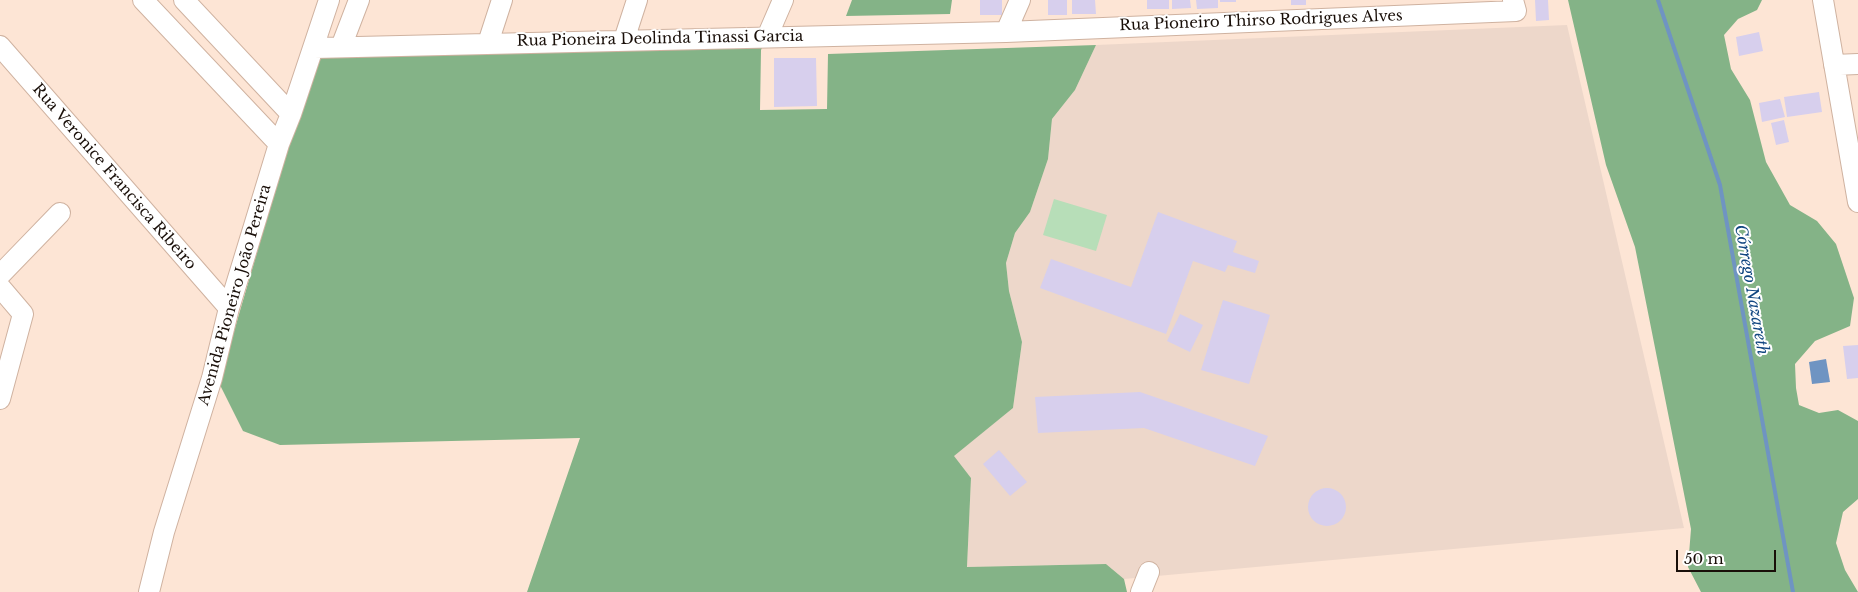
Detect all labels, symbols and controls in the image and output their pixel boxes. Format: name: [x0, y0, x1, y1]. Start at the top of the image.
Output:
street label: Rua Pioneiro Thirso Rodrigues Alves: [1119, 7, 1403, 35]
street label: Rua Pioneira Deolinda Tinassi Garcia: [517, 28, 803, 50]
street label: Rua Veronice Francisca Ribeiro: [28, 80, 200, 274]
street label: Avenida Pioneiro João Pereira: [195, 182, 275, 408]
water label: Córrego Nazareth: [1730, 223, 1772, 357]
scale bar: [1678, 540, 1778, 572]
text: 50 m: [1684, 549, 1724, 568]

